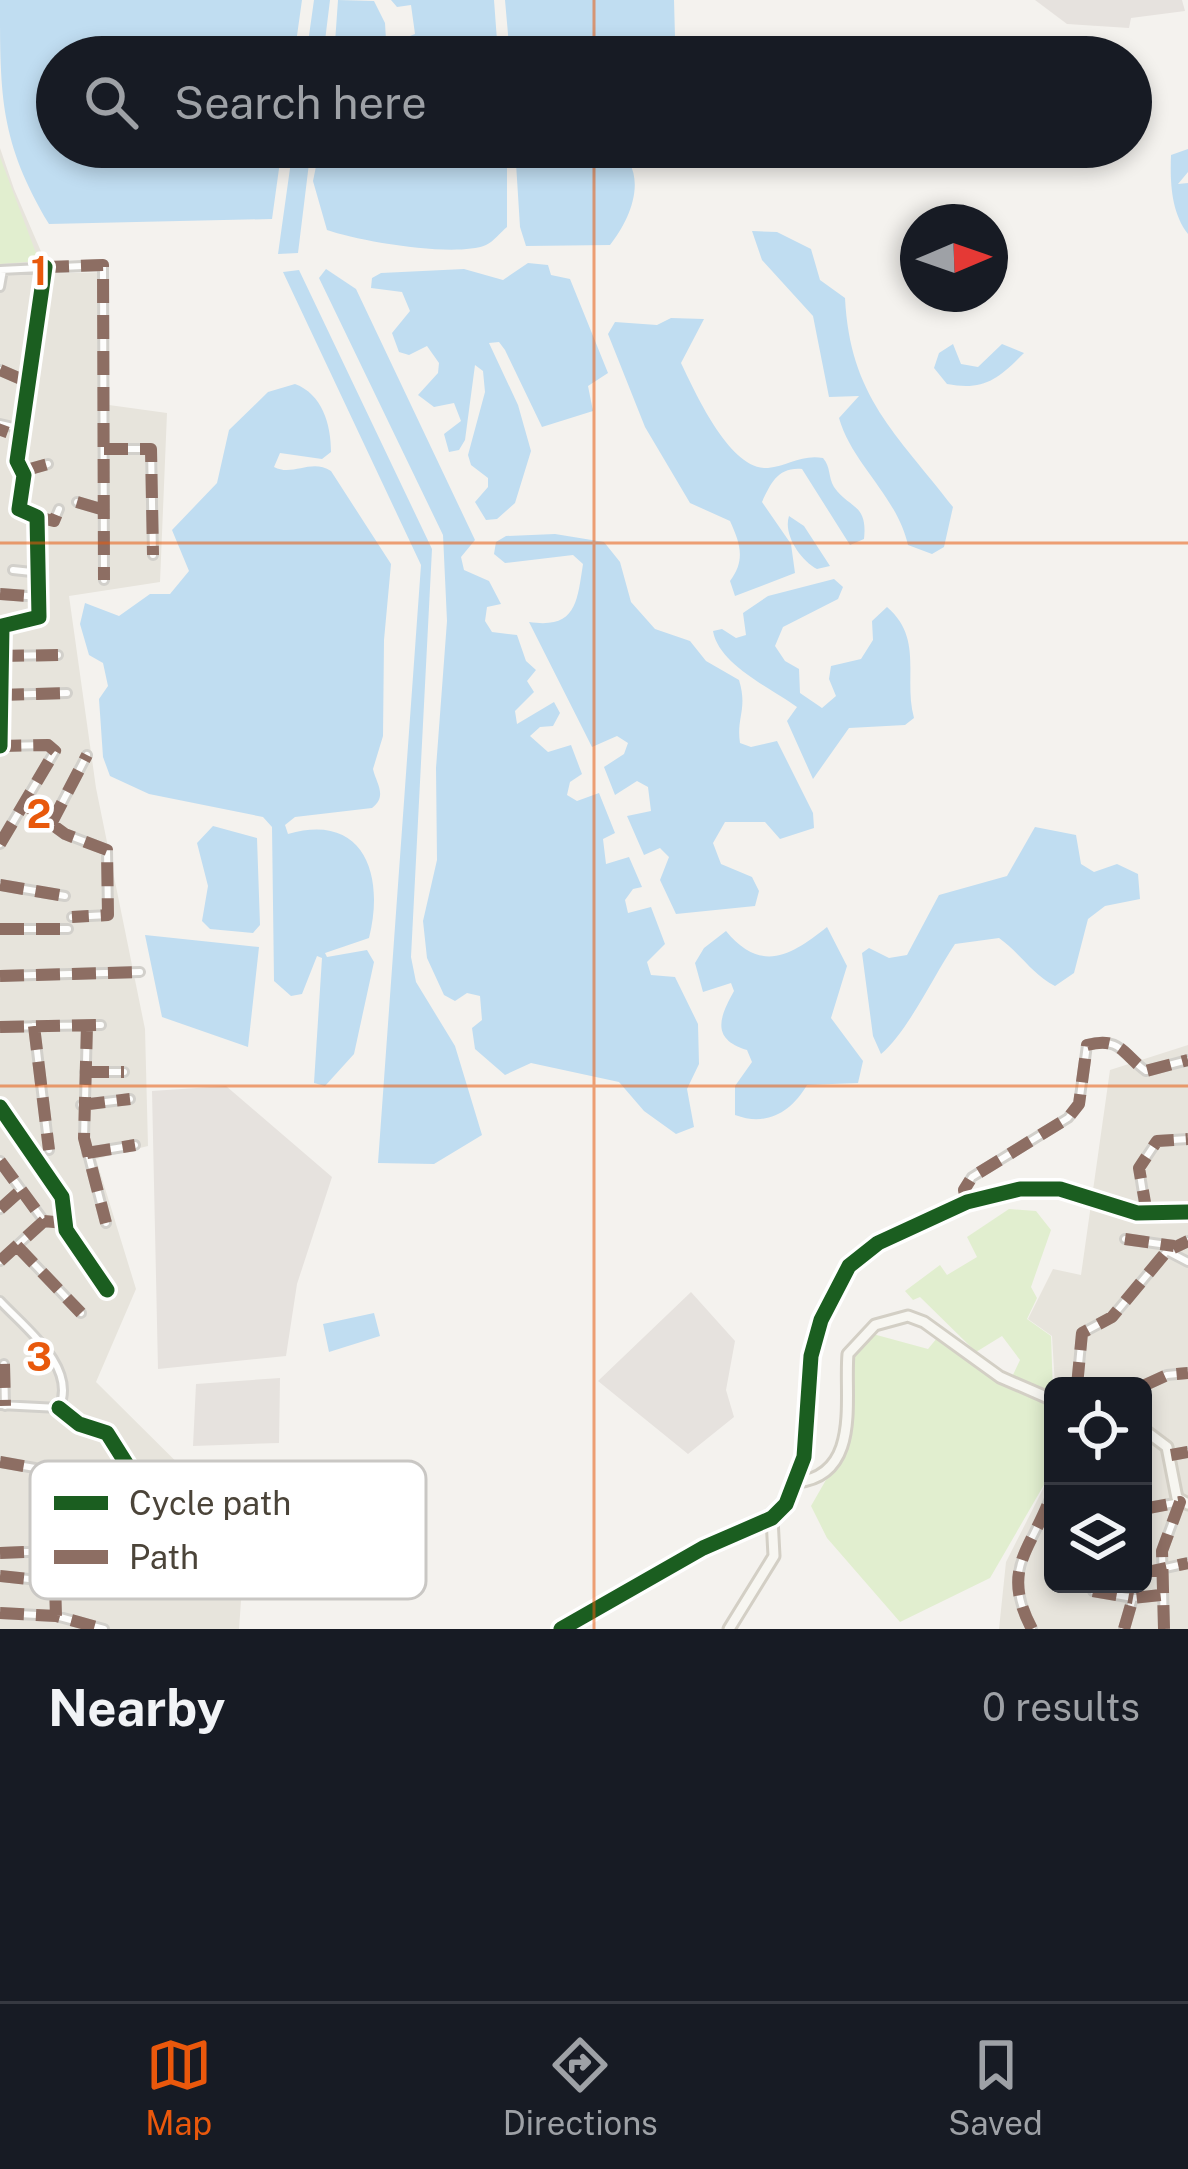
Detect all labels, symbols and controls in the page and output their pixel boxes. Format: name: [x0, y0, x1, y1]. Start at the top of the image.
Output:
search box: [36, 36, 1152, 168]
icon: search: [78, 69, 144, 135]
text: Search here: [174, 76, 427, 129]
north arrow: [900, 204, 1008, 312]
text: 1: [31, 248, 47, 294]
text: 2: [27, 791, 51, 837]
text: 3: [26, 1334, 52, 1380]
map controls: [1044, 1377, 1152, 1593]
button: locate: [1044, 1377, 1152, 1485]
legend: [30, 1461, 426, 1599]
text: Cycle path: [129, 1484, 291, 1522]
button: layers: [1044, 1485, 1152, 1593]
text: Path: [129, 1538, 199, 1576]
text: Nearby: [48, 1678, 225, 1737]
text: 0 results: [982, 1684, 1140, 1730]
tab: Map: [145, 2032, 212, 2142]
tab: Directions: [503, 2032, 658, 2142]
tab: Saved: [948, 2032, 1043, 2142]

